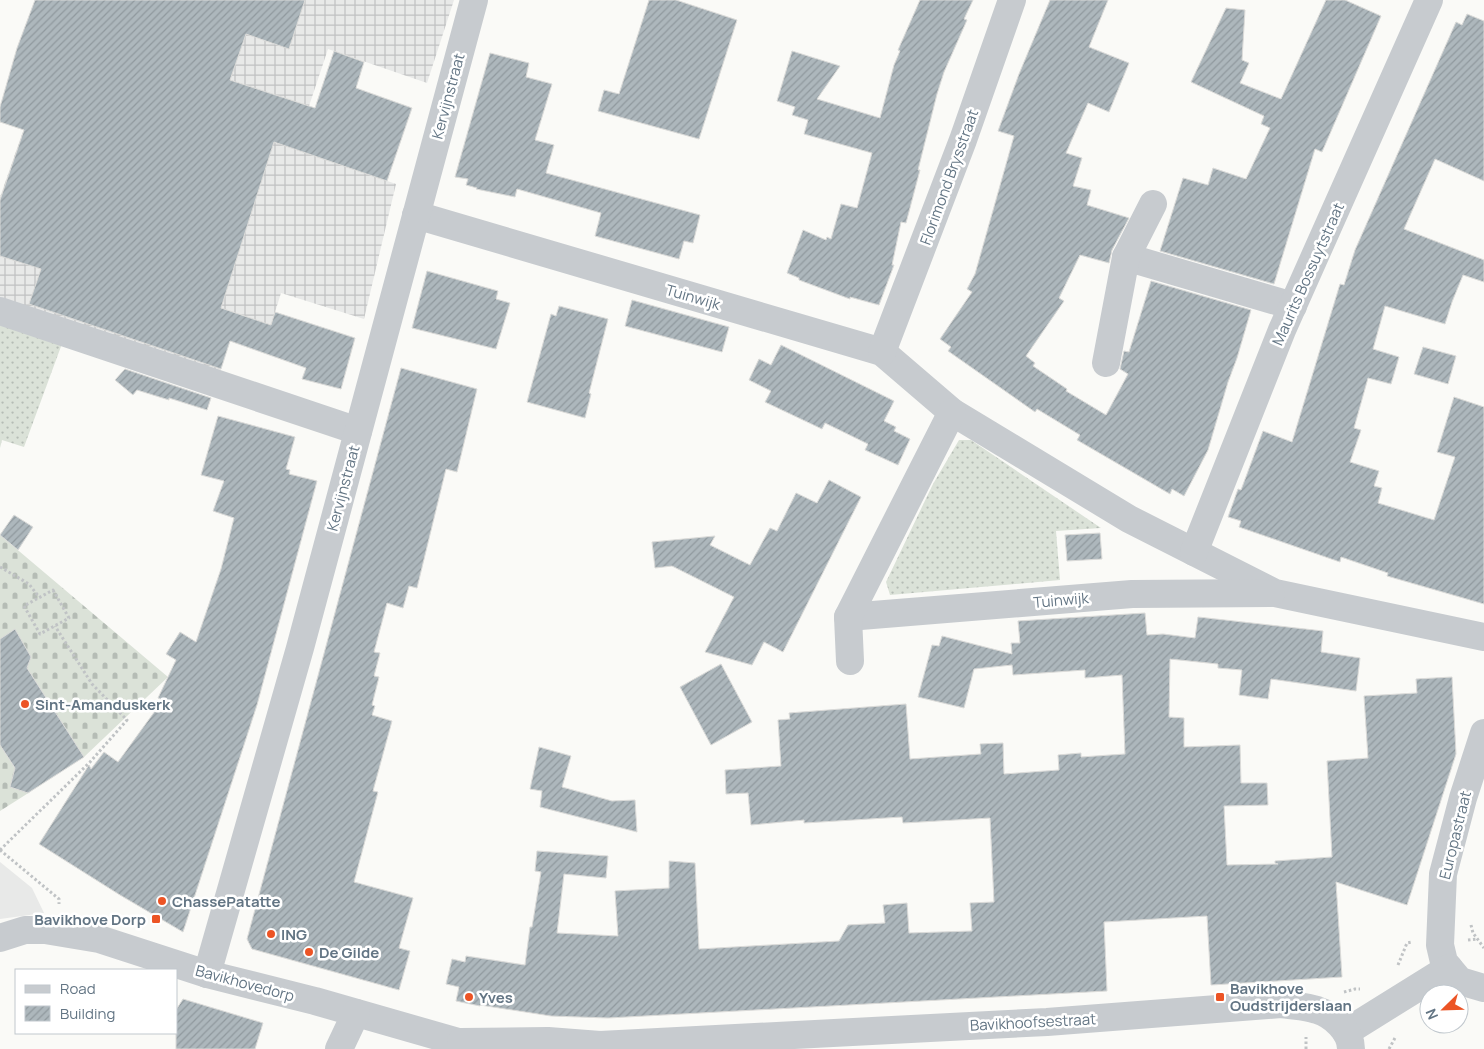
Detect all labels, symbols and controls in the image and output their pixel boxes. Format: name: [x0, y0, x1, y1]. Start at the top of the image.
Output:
street label: Kervijnstraat: [426, 51, 470, 141]
street label: Florimond Brysstraat: [915, 106, 983, 248]
street label: Maurits Bossuytstraat: [1267, 199, 1349, 349]
street label: Tuinwijk: [663, 279, 723, 315]
street label: Kervijnstraat: [321, 443, 365, 533]
street label: Tuinwijk: [1032, 587, 1090, 613]
place label: Sint-Amanduskerk: [35, 694, 171, 715]
marker: Sint-Amanduskerk: [19, 698, 31, 710]
street label: Europastraat: [1434, 789, 1476, 881]
place label: ChassePatatte: [172, 891, 281, 912]
marker: ChassePatatte: [156, 895, 168, 907]
place label: Bavikhove Dorp: [34, 909, 146, 930]
marker: Bavikhove Dorp: [150, 913, 162, 925]
place label: ING: [281, 924, 307, 945]
marker: ING: [265, 928, 277, 940]
place label: De Gilde: [319, 942, 379, 963]
marker: De Gilde: [303, 946, 315, 958]
street label: Bavikhovedorp: [193, 960, 297, 1006]
legend: [15, 969, 178, 1034]
text: Road: [60, 978, 96, 999]
place label: Bavikhove Oudstrijderslaan: [1230, 978, 1352, 1016]
north arrow: [1419, 984, 1469, 1034]
place label: Yves: [479, 987, 513, 1008]
marker: Yves: [463, 991, 475, 1003]
marker: Bavikhove Oudstrijderslaan: [1214, 991, 1226, 1003]
text: Building: [60, 1003, 115, 1024]
text: N: [1421, 1006, 1442, 1023]
street label: Bavikhoofsestraat: [969, 1008, 1097, 1036]

